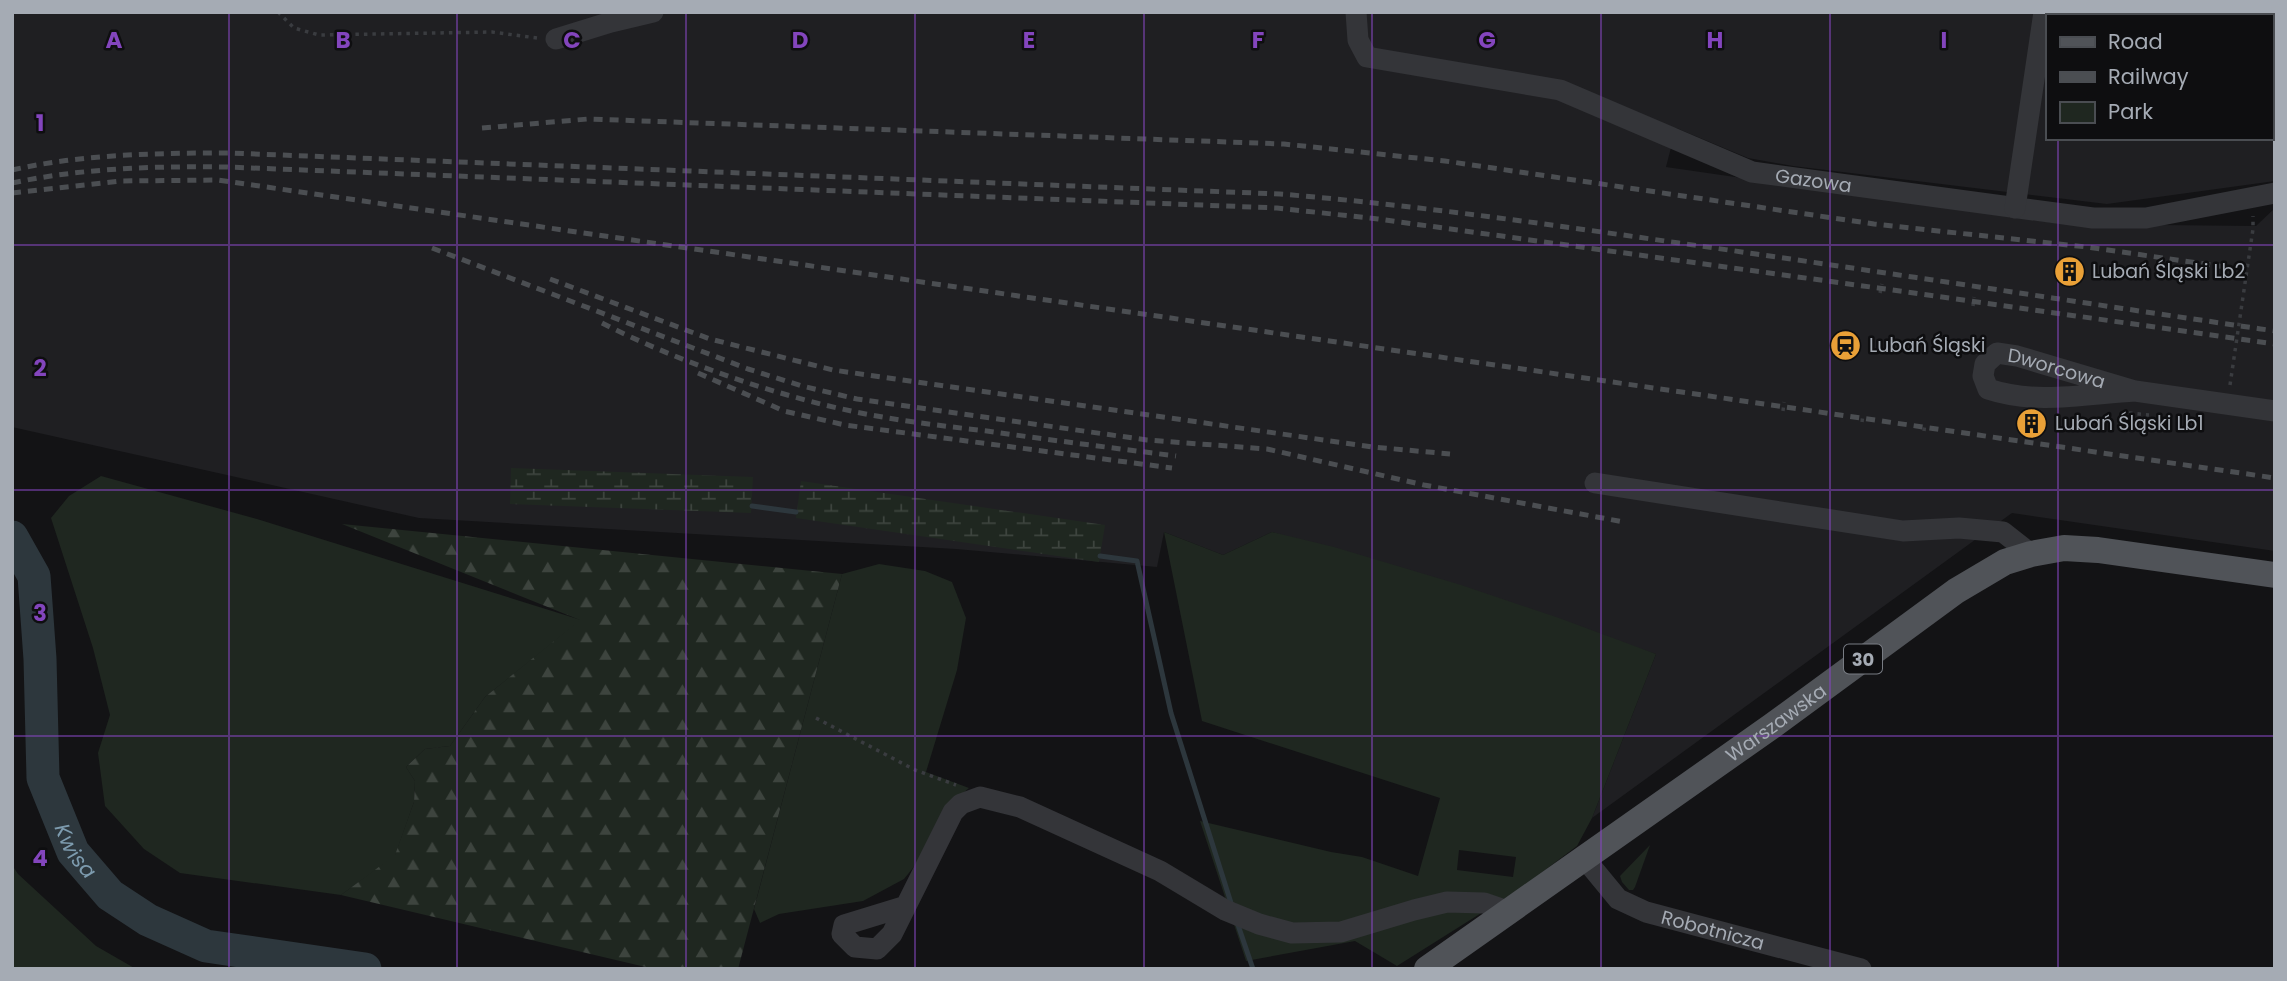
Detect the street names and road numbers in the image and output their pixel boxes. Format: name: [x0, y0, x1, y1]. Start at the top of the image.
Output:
street label: Gazowa: [1774, 162, 1853, 199]
street label: Dworcowa: [2006, 341, 2109, 395]
road number: 30: [1844, 644, 1882, 674]
street label: Warszawska: [1720, 677, 1832, 768]
street label: Robotnicza: [1658, 903, 1767, 956]

